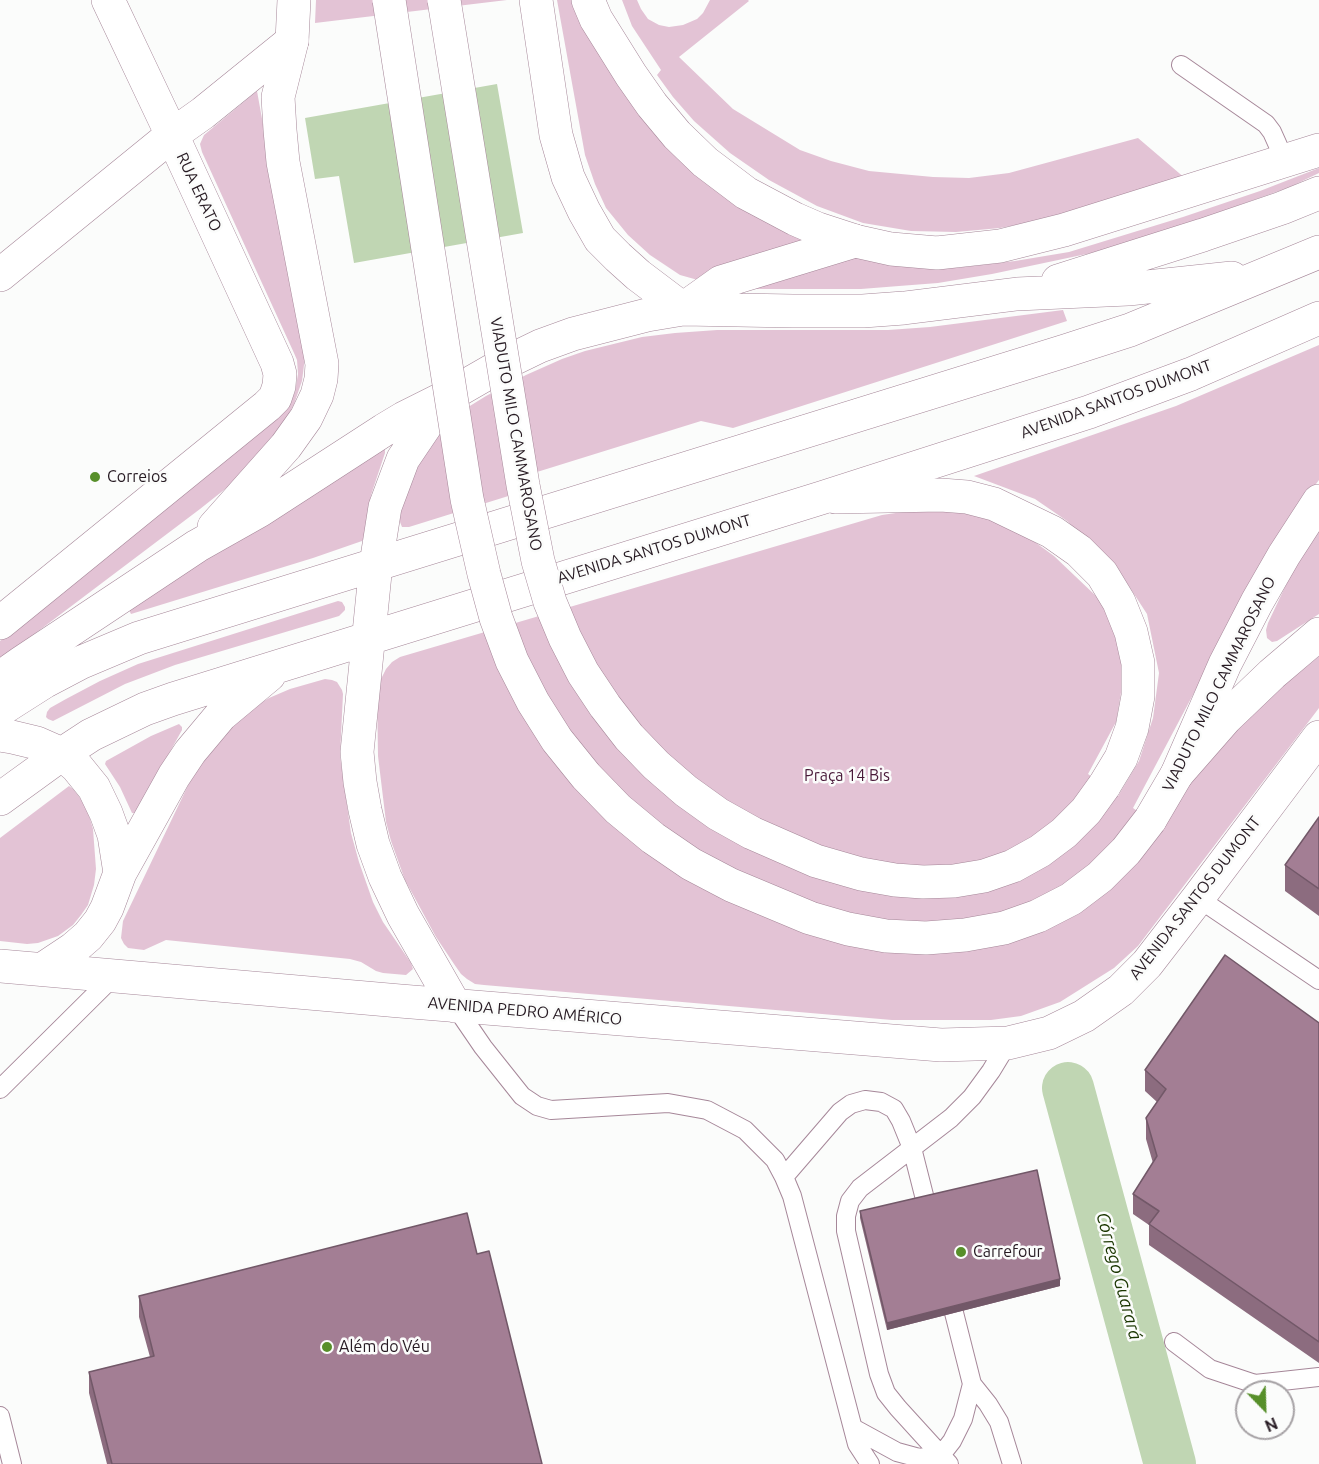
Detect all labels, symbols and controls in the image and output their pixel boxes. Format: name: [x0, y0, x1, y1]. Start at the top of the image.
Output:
street label: RUA ERATO: [172, 149, 226, 235]
street label: VIADUTO MILO CAMMAROSANO: [486, 316, 546, 552]
street label: AVENIDA SANTOS DUMONT: [1018, 356, 1214, 442]
place label: Correios: [107, 467, 167, 487]
marker: Correios: [88, 470, 102, 484]
street label: AVENIDA SANTOS DUMONT: [555, 510, 753, 588]
street label: VIADUTO MILO CAMMAROSANO: [1158, 573, 1280, 795]
park label: Praça 14 Bis: [804, 766, 890, 786]
street label: AVENIDA SANTOS DUMONT: [1125, 813, 1265, 983]
street label: AVENIDA PEDRO AMÉRICO: [427, 993, 623, 1029]
water label: Córrego Guarará: [1092, 1210, 1146, 1342]
place label: Carrefour: [973, 1242, 1043, 1262]
marker: Carrefour: [954, 1245, 968, 1259]
place label: Além do Véu: [339, 1337, 430, 1357]
marker: Além do Véu: [320, 1340, 334, 1354]
north arrow: [1235, 1380, 1295, 1440]
text: N: [1262, 1414, 1280, 1435]

